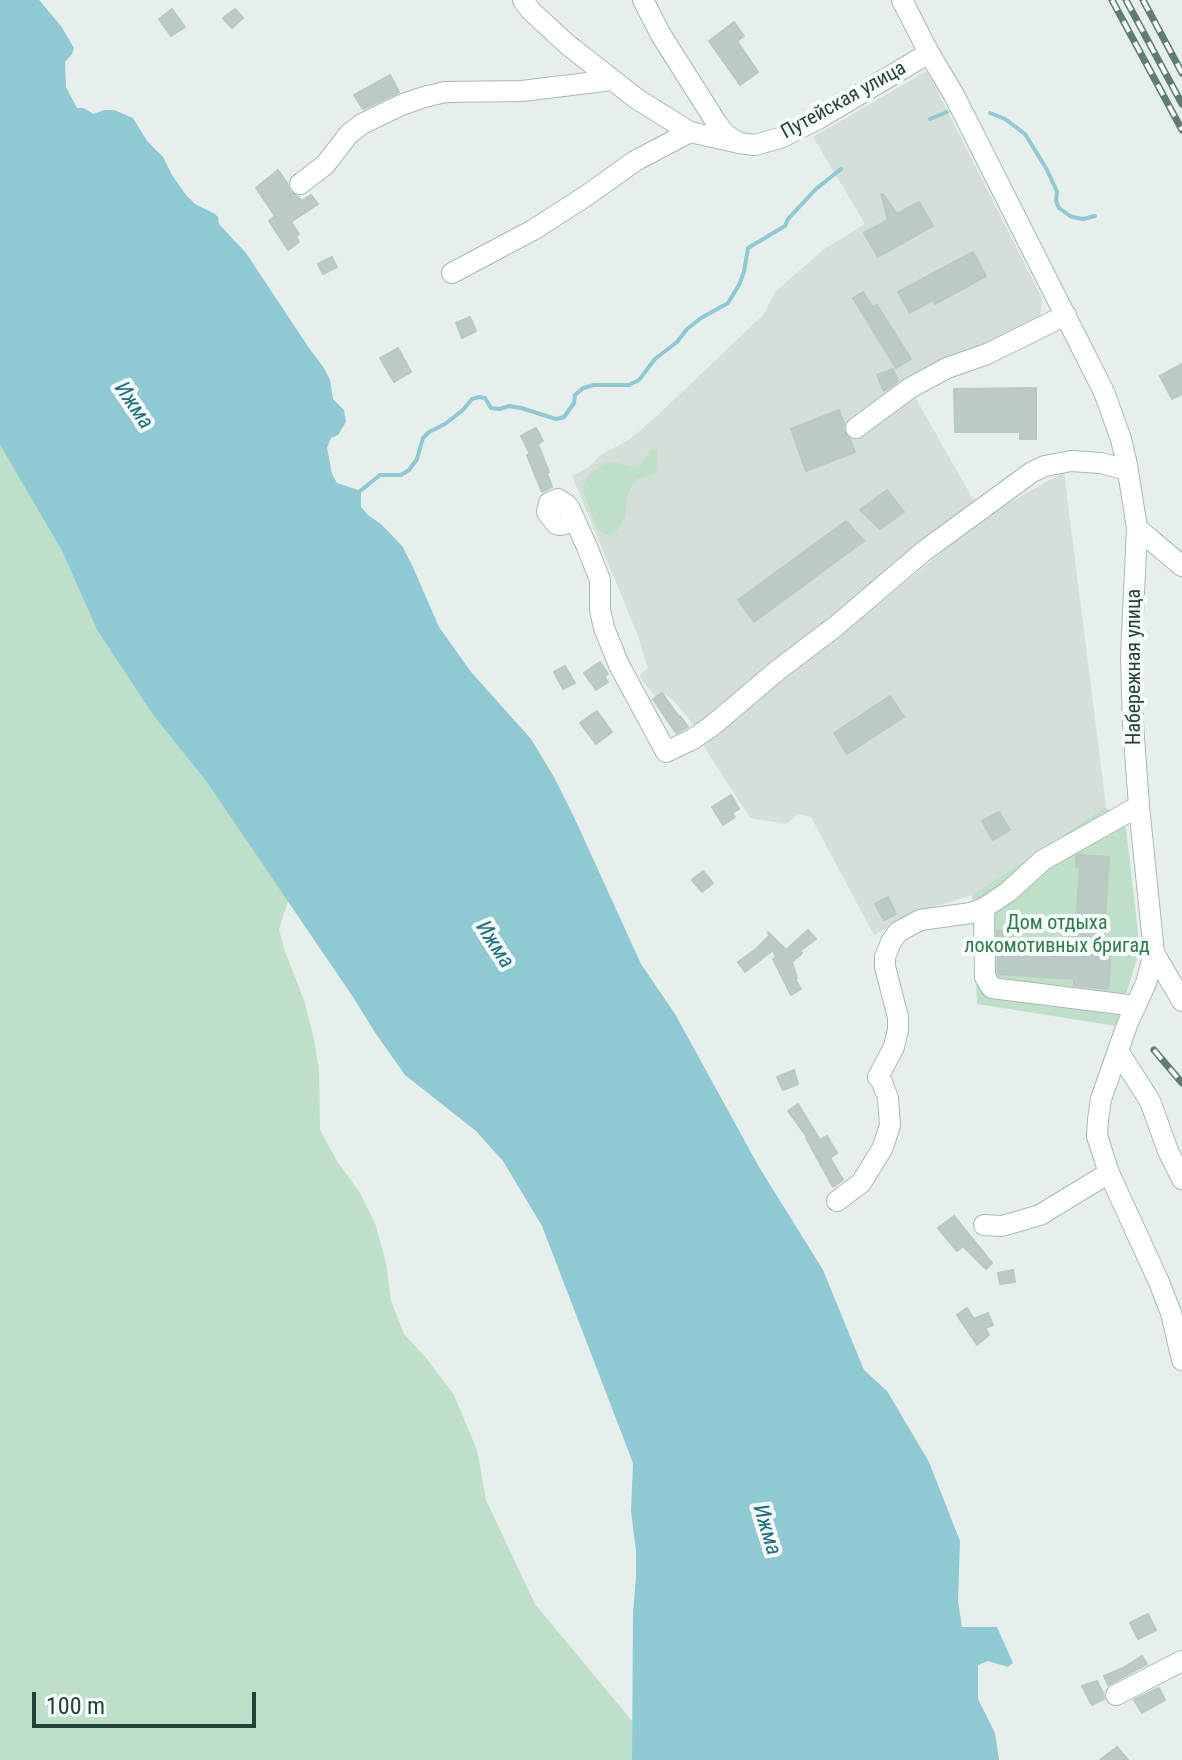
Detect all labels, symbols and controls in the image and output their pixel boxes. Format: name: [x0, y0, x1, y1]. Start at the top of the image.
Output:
street label: Путейская улица: [777, 57, 911, 145]
water label: Ижма: [108, 377, 158, 435]
street label: Набережная улица: [1123, 589, 1147, 745]
park label: Дом отдыха локомотивных бригад: [964, 912, 1150, 959]
water label: Ижма: [469, 916, 519, 974]
water label: Ижма: [746, 1502, 786, 1558]
scale bar: [36, 1676, 260, 1726]
text: 100 m: [46, 1692, 105, 1720]

